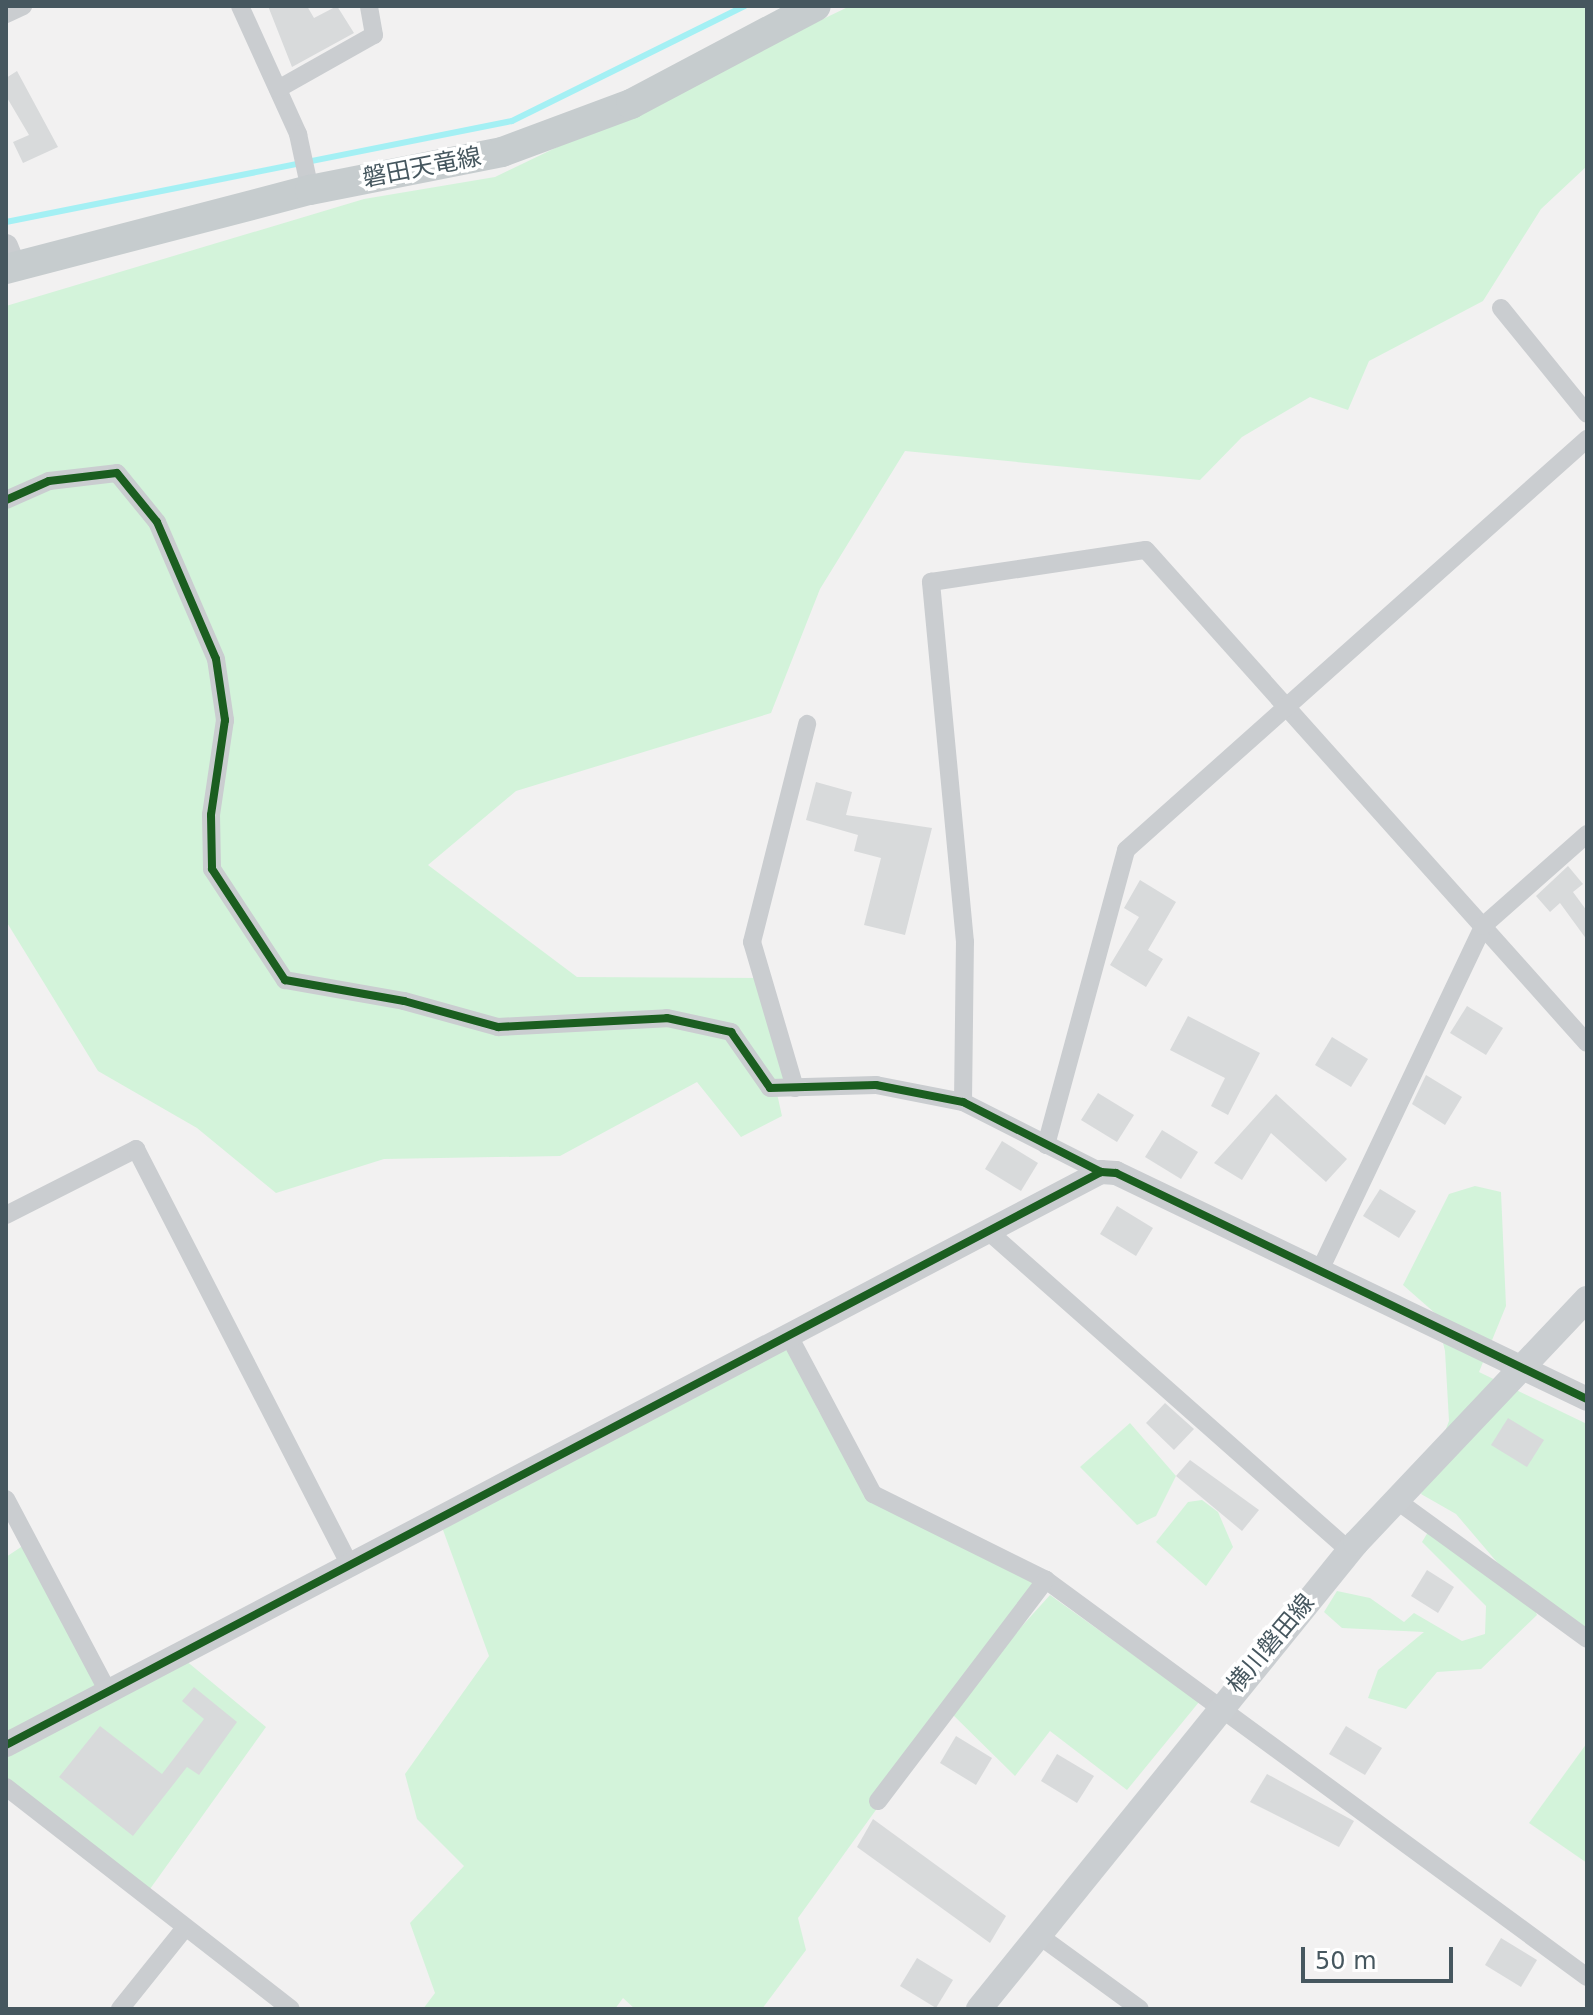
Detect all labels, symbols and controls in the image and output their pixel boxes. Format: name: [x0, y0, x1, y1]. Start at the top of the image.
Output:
street label: 磐田天竜線: [360, 142, 484, 194]
street label: 横川磐田線: [1221, 1589, 1321, 1699]
scale bar: [1305, 1931, 1457, 1981]
text: 50 m: [1315, 1947, 1377, 1975]

